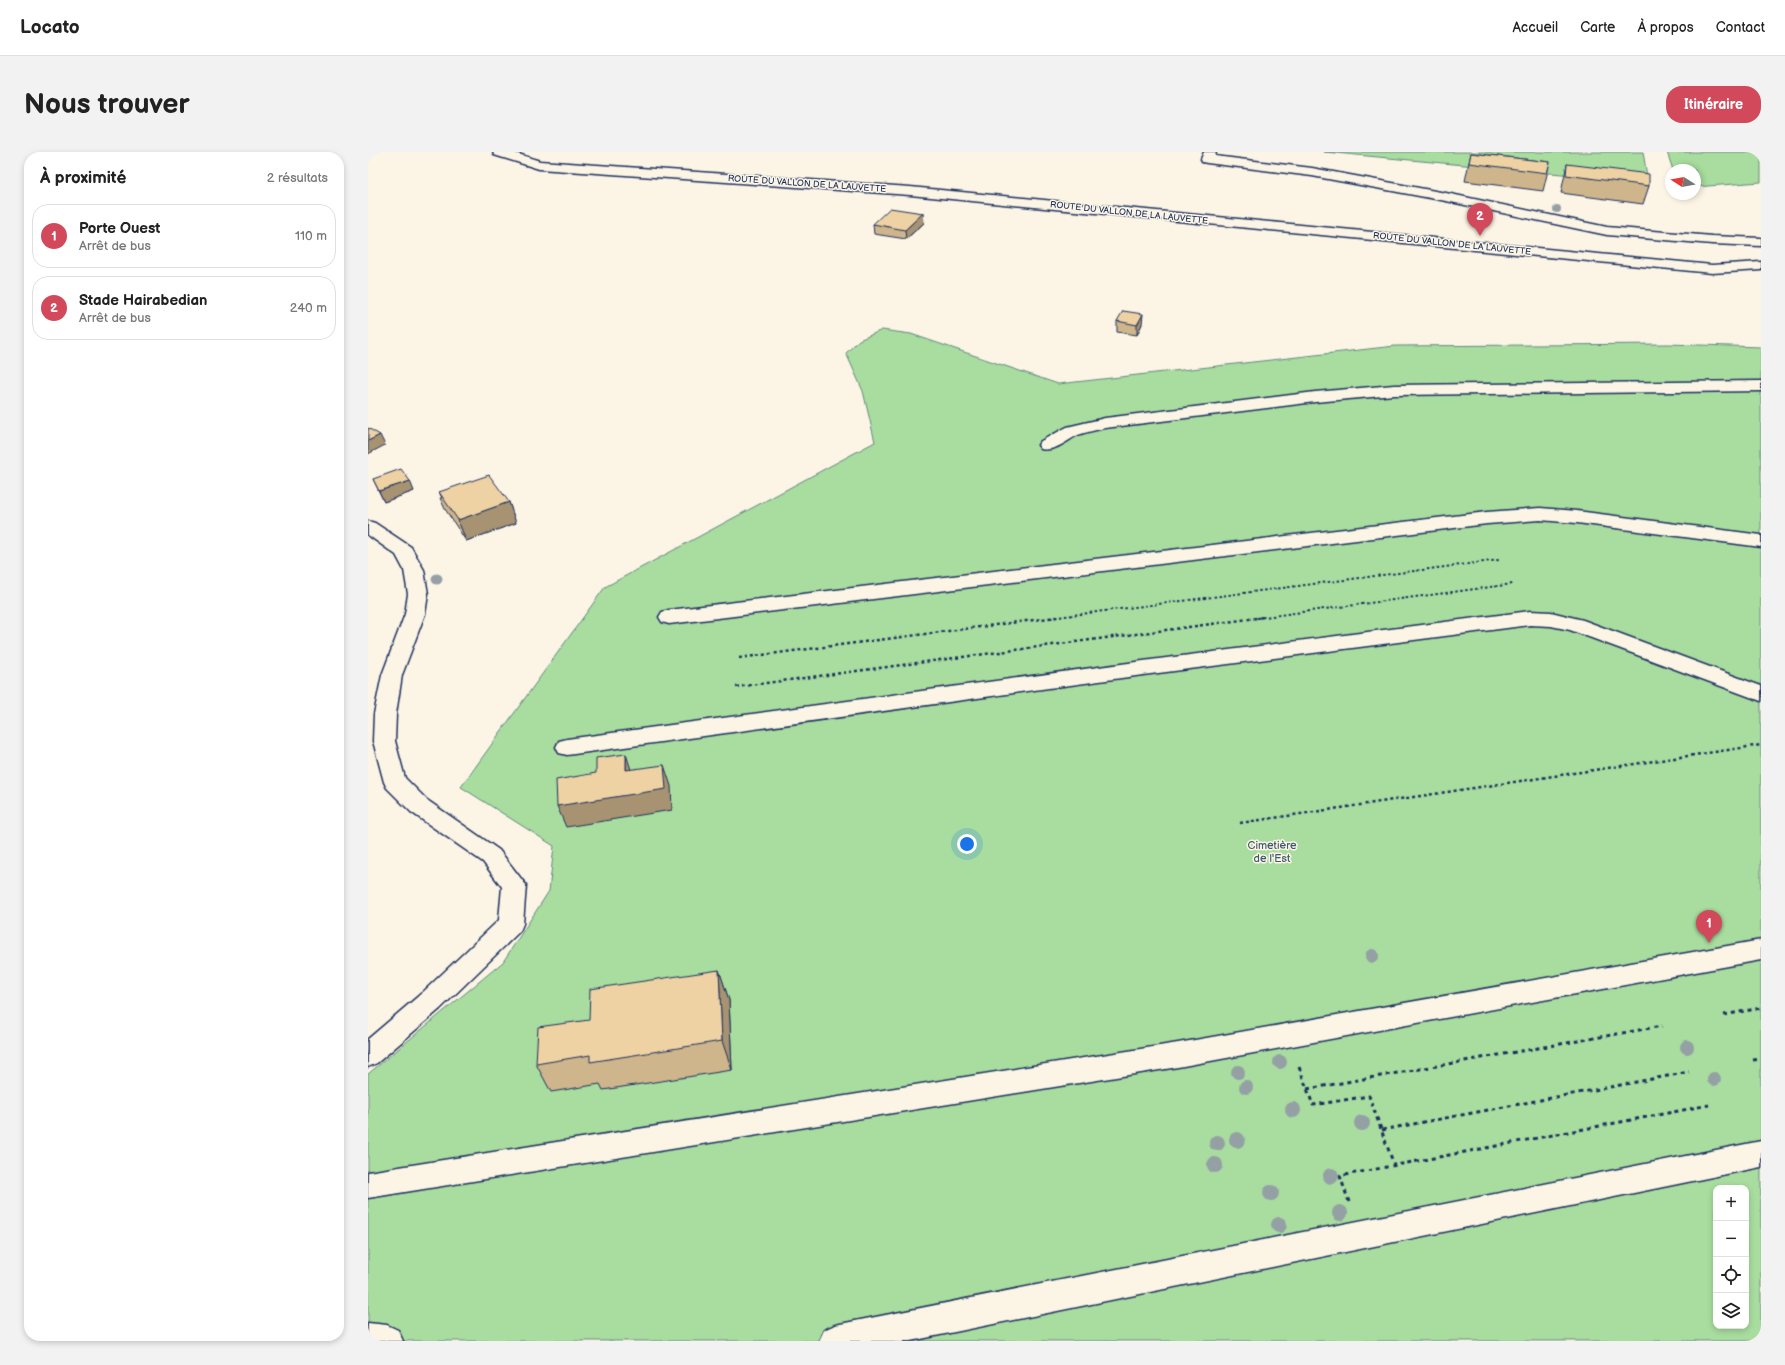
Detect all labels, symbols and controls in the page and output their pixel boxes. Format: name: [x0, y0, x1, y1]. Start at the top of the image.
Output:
text: Locato: [20, 16, 80, 39]
text: Accueil: [1512, 19, 1558, 36]
text: Carte: [1580, 19, 1615, 36]
text: À propos: [1637, 19, 1694, 36]
text: Contact: [1716, 19, 1765, 36]
button: Itinéraire: [1666, 86, 1761, 123]
text: Nous trouver: [24, 88, 190, 121]
north arrow: [1665, 164, 1701, 200]
text: À proximité: [40, 168, 126, 188]
text: 2 résultats: [267, 170, 328, 186]
street label: ROUTE DU VALLON DE LA LAUVETTE: [727, 173, 887, 195]
street label: ROUTE DU VALLON DE LA LAUVETTE: [1050, 199, 1209, 227]
pin: 2: [1467, 203, 1493, 236]
text: Porte Ouest: [79, 219, 160, 238]
text: 1: [51, 228, 57, 244]
text: 110 m: [295, 228, 327, 244]
street label: ROUTE DU VALLON DE LA LAUVETTE: [1373, 230, 1532, 258]
text: Arrêt de bus: [79, 238, 151, 254]
text: Stade Hairabedian: [79, 291, 207, 310]
text: 2: [50, 300, 58, 316]
text: 240 m: [290, 300, 327, 316]
text: Arrêt de bus: [79, 310, 151, 326]
your location: [957, 834, 977, 854]
park label: Cimetière de l'Est: [1248, 839, 1297, 865]
pin: 1: [1696, 910, 1722, 943]
map controls: [1713, 1185, 1749, 1329]
button: +: [1713, 1185, 1749, 1221]
button: −: [1713, 1221, 1749, 1257]
button: locate: [1713, 1257, 1749, 1293]
button: layers: [1713, 1293, 1749, 1329]

